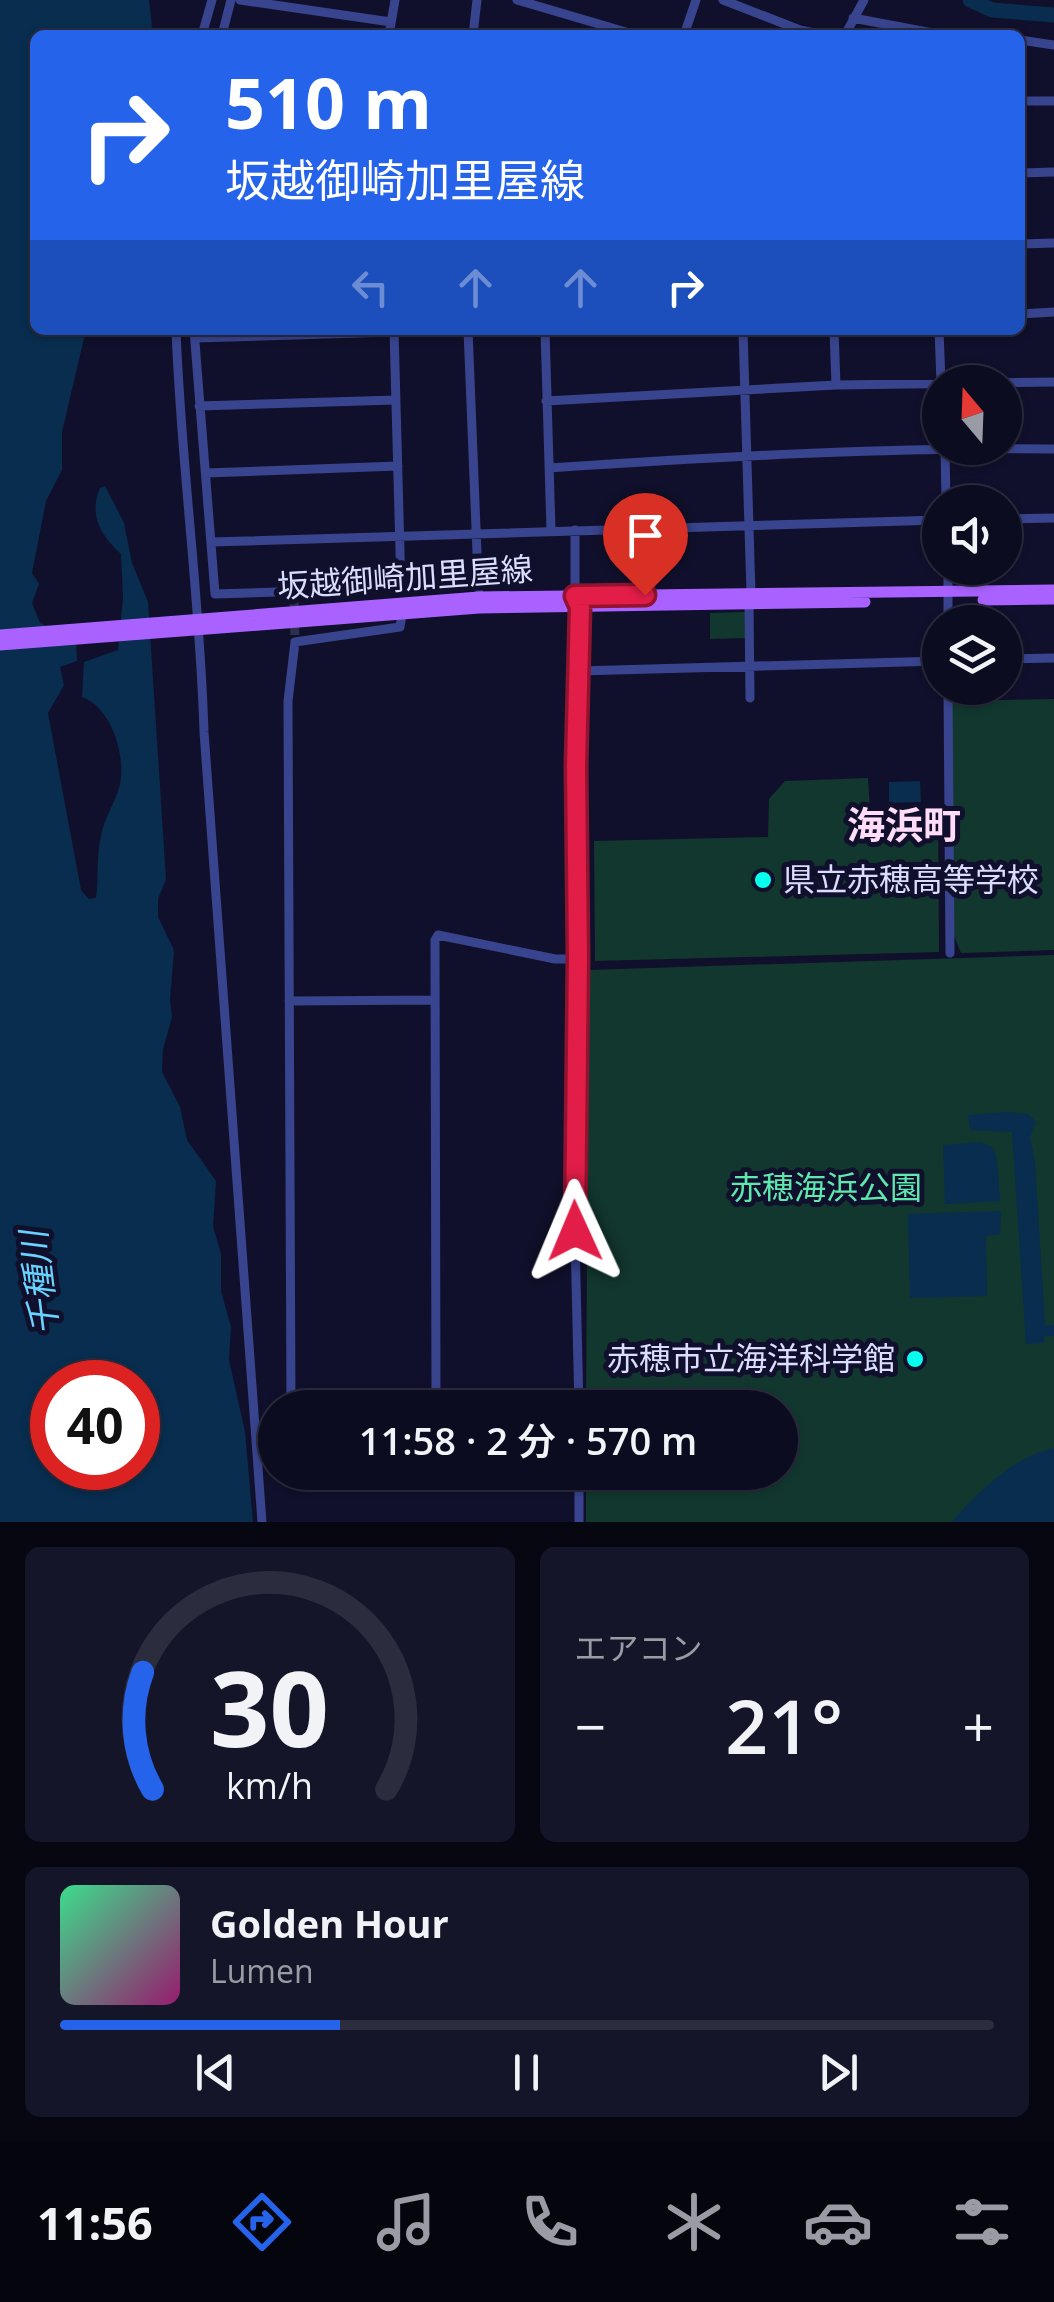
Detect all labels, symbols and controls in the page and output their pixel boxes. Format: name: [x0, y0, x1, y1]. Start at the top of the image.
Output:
text: 510 m: [225, 54, 432, 150]
icon: right: [60, 70, 190, 200]
text: 坂越御崎加里屋線: [225, 149, 585, 210]
icon: left: [343, 260, 398, 315]
icon: ahead: [448, 260, 503, 315]
icon: ahead: [553, 260, 608, 315]
icon: right: [658, 260, 713, 315]
north arrow: [922, 365, 1022, 465]
map controls: [922, 365, 1022, 705]
button: sound: [922, 485, 1022, 585]
pin: [603, 493, 688, 596]
icon: arrive: [618, 508, 673, 563]
street label: 坂越御崎加里屋線: [276, 546, 534, 607]
button: layers: [922, 605, 1022, 705]
district label: 海浜町: [847, 798, 961, 850]
place label: 県立赤穂高等学校: [783, 857, 1039, 900]
marker: 県立赤穂高等学校: [752, 869, 774, 891]
park label: 赤穂海浜公園: [730, 1165, 922, 1208]
position arrow: [523, 1179, 627, 1283]
water label: 千種川: [8, 1224, 68, 1338]
place label: 赤穂市立海洋科学館: [607, 1336, 895, 1379]
marker: 赤穂市立海洋科学館: [904, 1348, 926, 1370]
speed limit sign: 40: [30, 1360, 160, 1490]
text: 11:58 · 2 分 · 570 m: [359, 1414, 697, 1466]
text: エアコン: [575, 1626, 703, 1669]
text: 30: [210, 1636, 329, 1777]
text: 21°: [725, 1674, 843, 1776]
text: −: [575, 1688, 606, 1763]
text: +: [963, 1688, 994, 1763]
text: km/h: [226, 1761, 313, 1809]
text: Golden Hour: [210, 1897, 449, 1949]
text: Lumen: [210, 1949, 314, 1992]
icon: previous: [188, 2045, 243, 2100]
icon: pause: [499, 2045, 554, 2100]
icon: next: [811, 2045, 866, 2100]
icon: directions: [227, 2187, 297, 2257]
icon: music: [371, 2187, 441, 2257]
icon: phone: [515, 2187, 585, 2257]
icon: climate: [659, 2187, 729, 2257]
icon: car: [803, 2187, 873, 2257]
icon: filters: [947, 2187, 1017, 2257]
text: 11:56: [37, 2192, 153, 2253]

